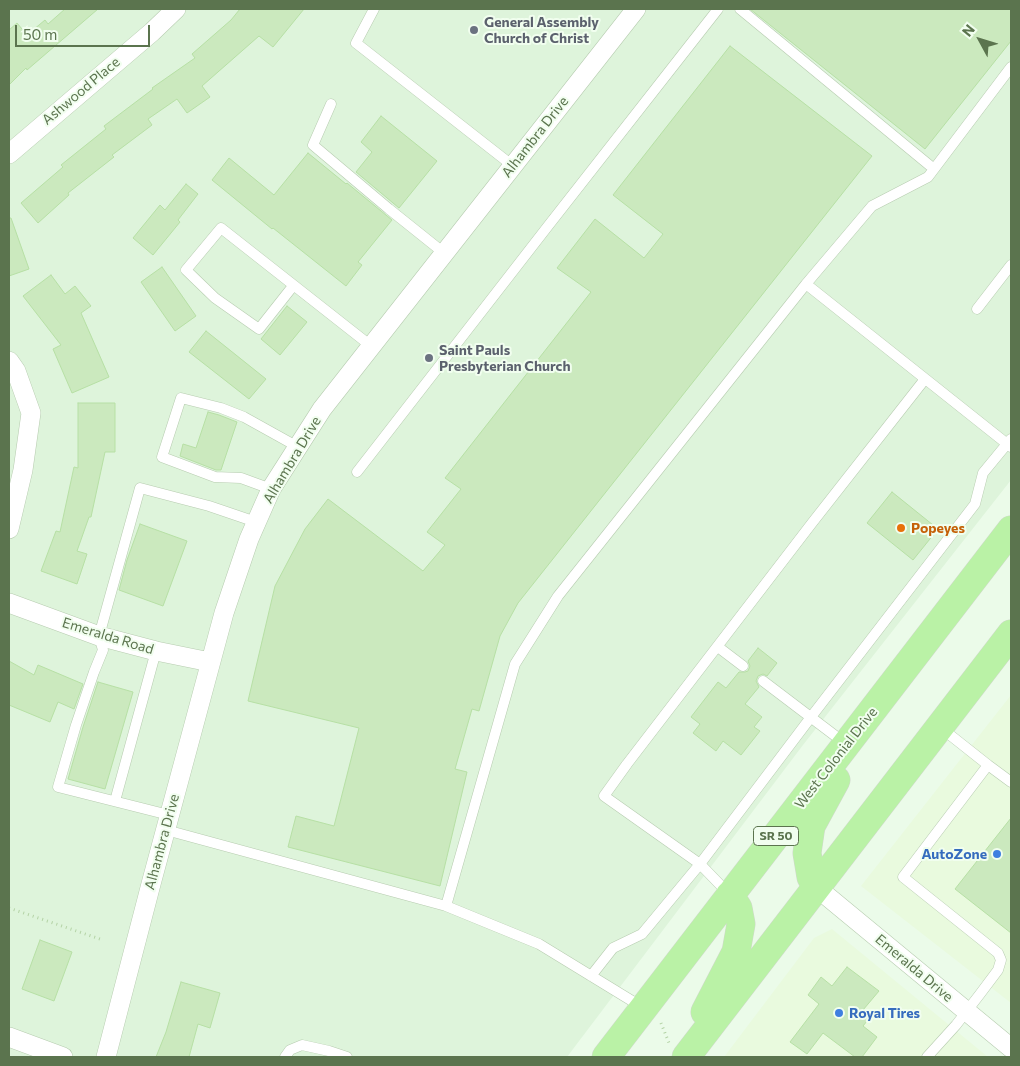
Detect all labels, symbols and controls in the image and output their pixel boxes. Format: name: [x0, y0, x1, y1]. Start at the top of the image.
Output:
place label: General Assembly Church of Christ: [484, 14, 599, 46]
scale bar: [18, 15, 152, 47]
north arrow: [955, 15, 1005, 65]
text: N: [958, 21, 978, 40]
marker: General Assembly Church of Christ: [468, 24, 480, 36]
text: 50 m: [23, 25, 57, 43]
street label: Ashwood Place: [39, 54, 123, 128]
street label: Alhambra Drive: [498, 93, 572, 181]
place label: Saint Pauls Presbyterian Church: [439, 342, 570, 374]
marker: Saint Pauls Presbyterian Church: [423, 352, 435, 364]
street label: Alhambra Drive: [259, 414, 325, 506]
place label: Popeyes: [911, 520, 965, 536]
marker: Popeyes: [895, 522, 907, 534]
street label: Emeralda Road: [60, 614, 156, 658]
street label: West Colonial Drive: [791, 704, 881, 812]
street label: Alhambra Drive: [141, 792, 183, 892]
road number: SR 50: [754, 826, 798, 846]
place label: AutoZone: [921, 846, 987, 862]
marker: AutoZone: [991, 848, 1003, 860]
street label: Emeralda Drive: [872, 931, 956, 1005]
place label: Royal Tires: [849, 1005, 920, 1021]
marker: Royal Tires: [833, 1007, 845, 1019]

